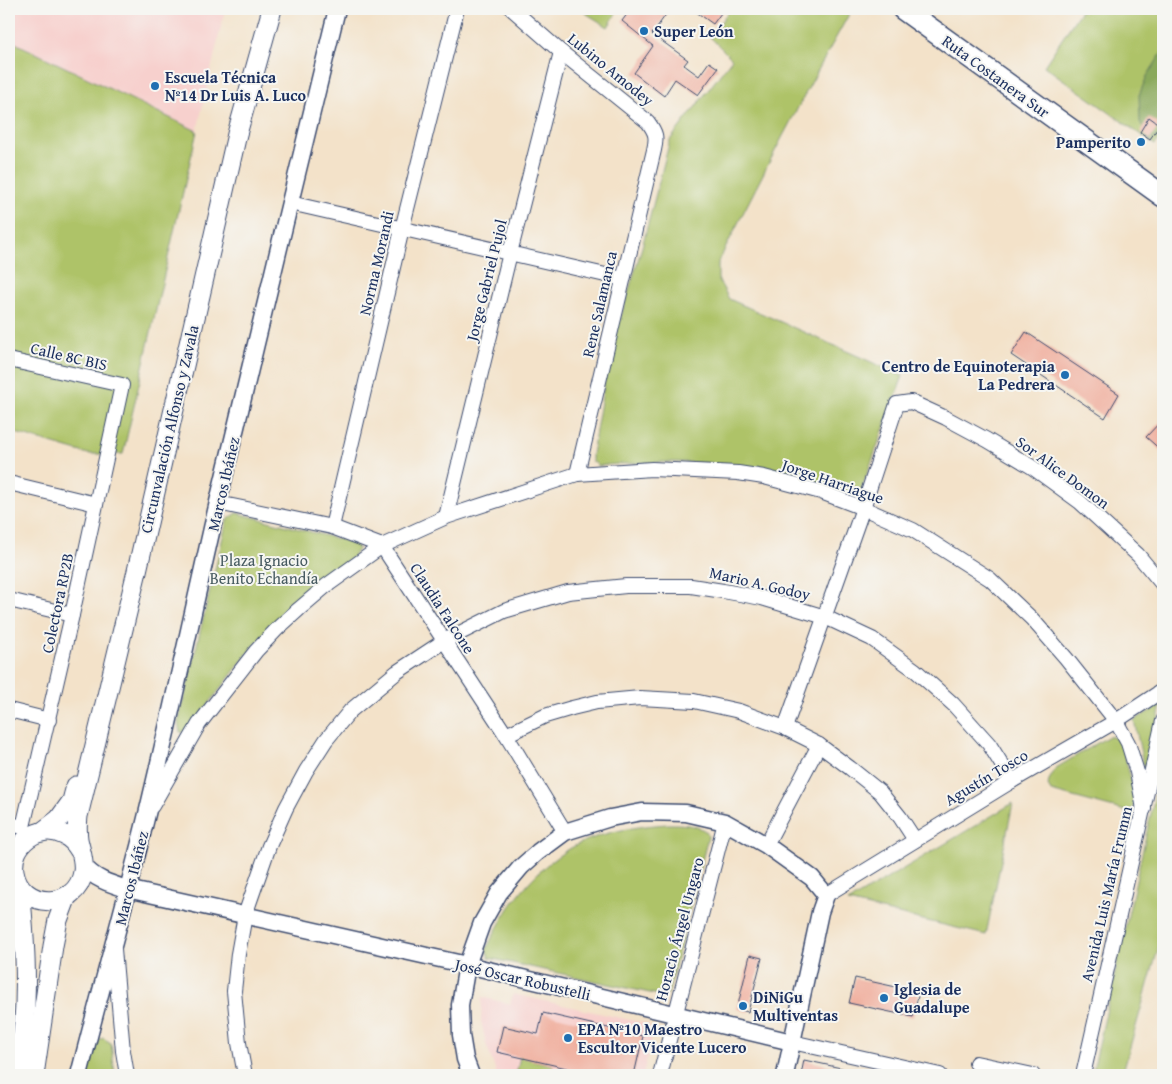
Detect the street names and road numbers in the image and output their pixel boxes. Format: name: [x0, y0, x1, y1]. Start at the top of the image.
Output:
street label: Lubino Amodey: [563, 27, 659, 111]
street label: Ruta Costanera Sur: [937, 29, 1055, 124]
street label: Norma Morandi: [352, 208, 400, 318]
street label: Jorge Gabriel Pujol: [459, 216, 513, 345]
street label: Rene Salamanca: [575, 248, 623, 360]
street label: Circunvalación Alfonso y Zavala: [133, 322, 205, 535]
street label: Calle 8C BIS: [28, 336, 110, 377]
street label: Sor Alice Domon: [1011, 430, 1115, 514]
street label: Marcos Ibáñez: [200, 434, 246, 534]
street label: Jorge Harriague: [777, 452, 887, 510]
street label: Colectora RP2B: [35, 551, 79, 655]
street label: Claudia Falcone: [404, 558, 482, 658]
street label: Mario A. Godoy: [707, 560, 813, 606]
street label: Agustín Tosco: [940, 743, 1032, 811]
street label: Avenida Luis María Frumm: [1074, 804, 1138, 984]
street label: Marcos Ibáñez: [108, 828, 154, 928]
street label: Horacio Ángel Ungaro: [648, 855, 710, 1003]
street label: José Oscar Robustelli: [451, 951, 594, 1006]

